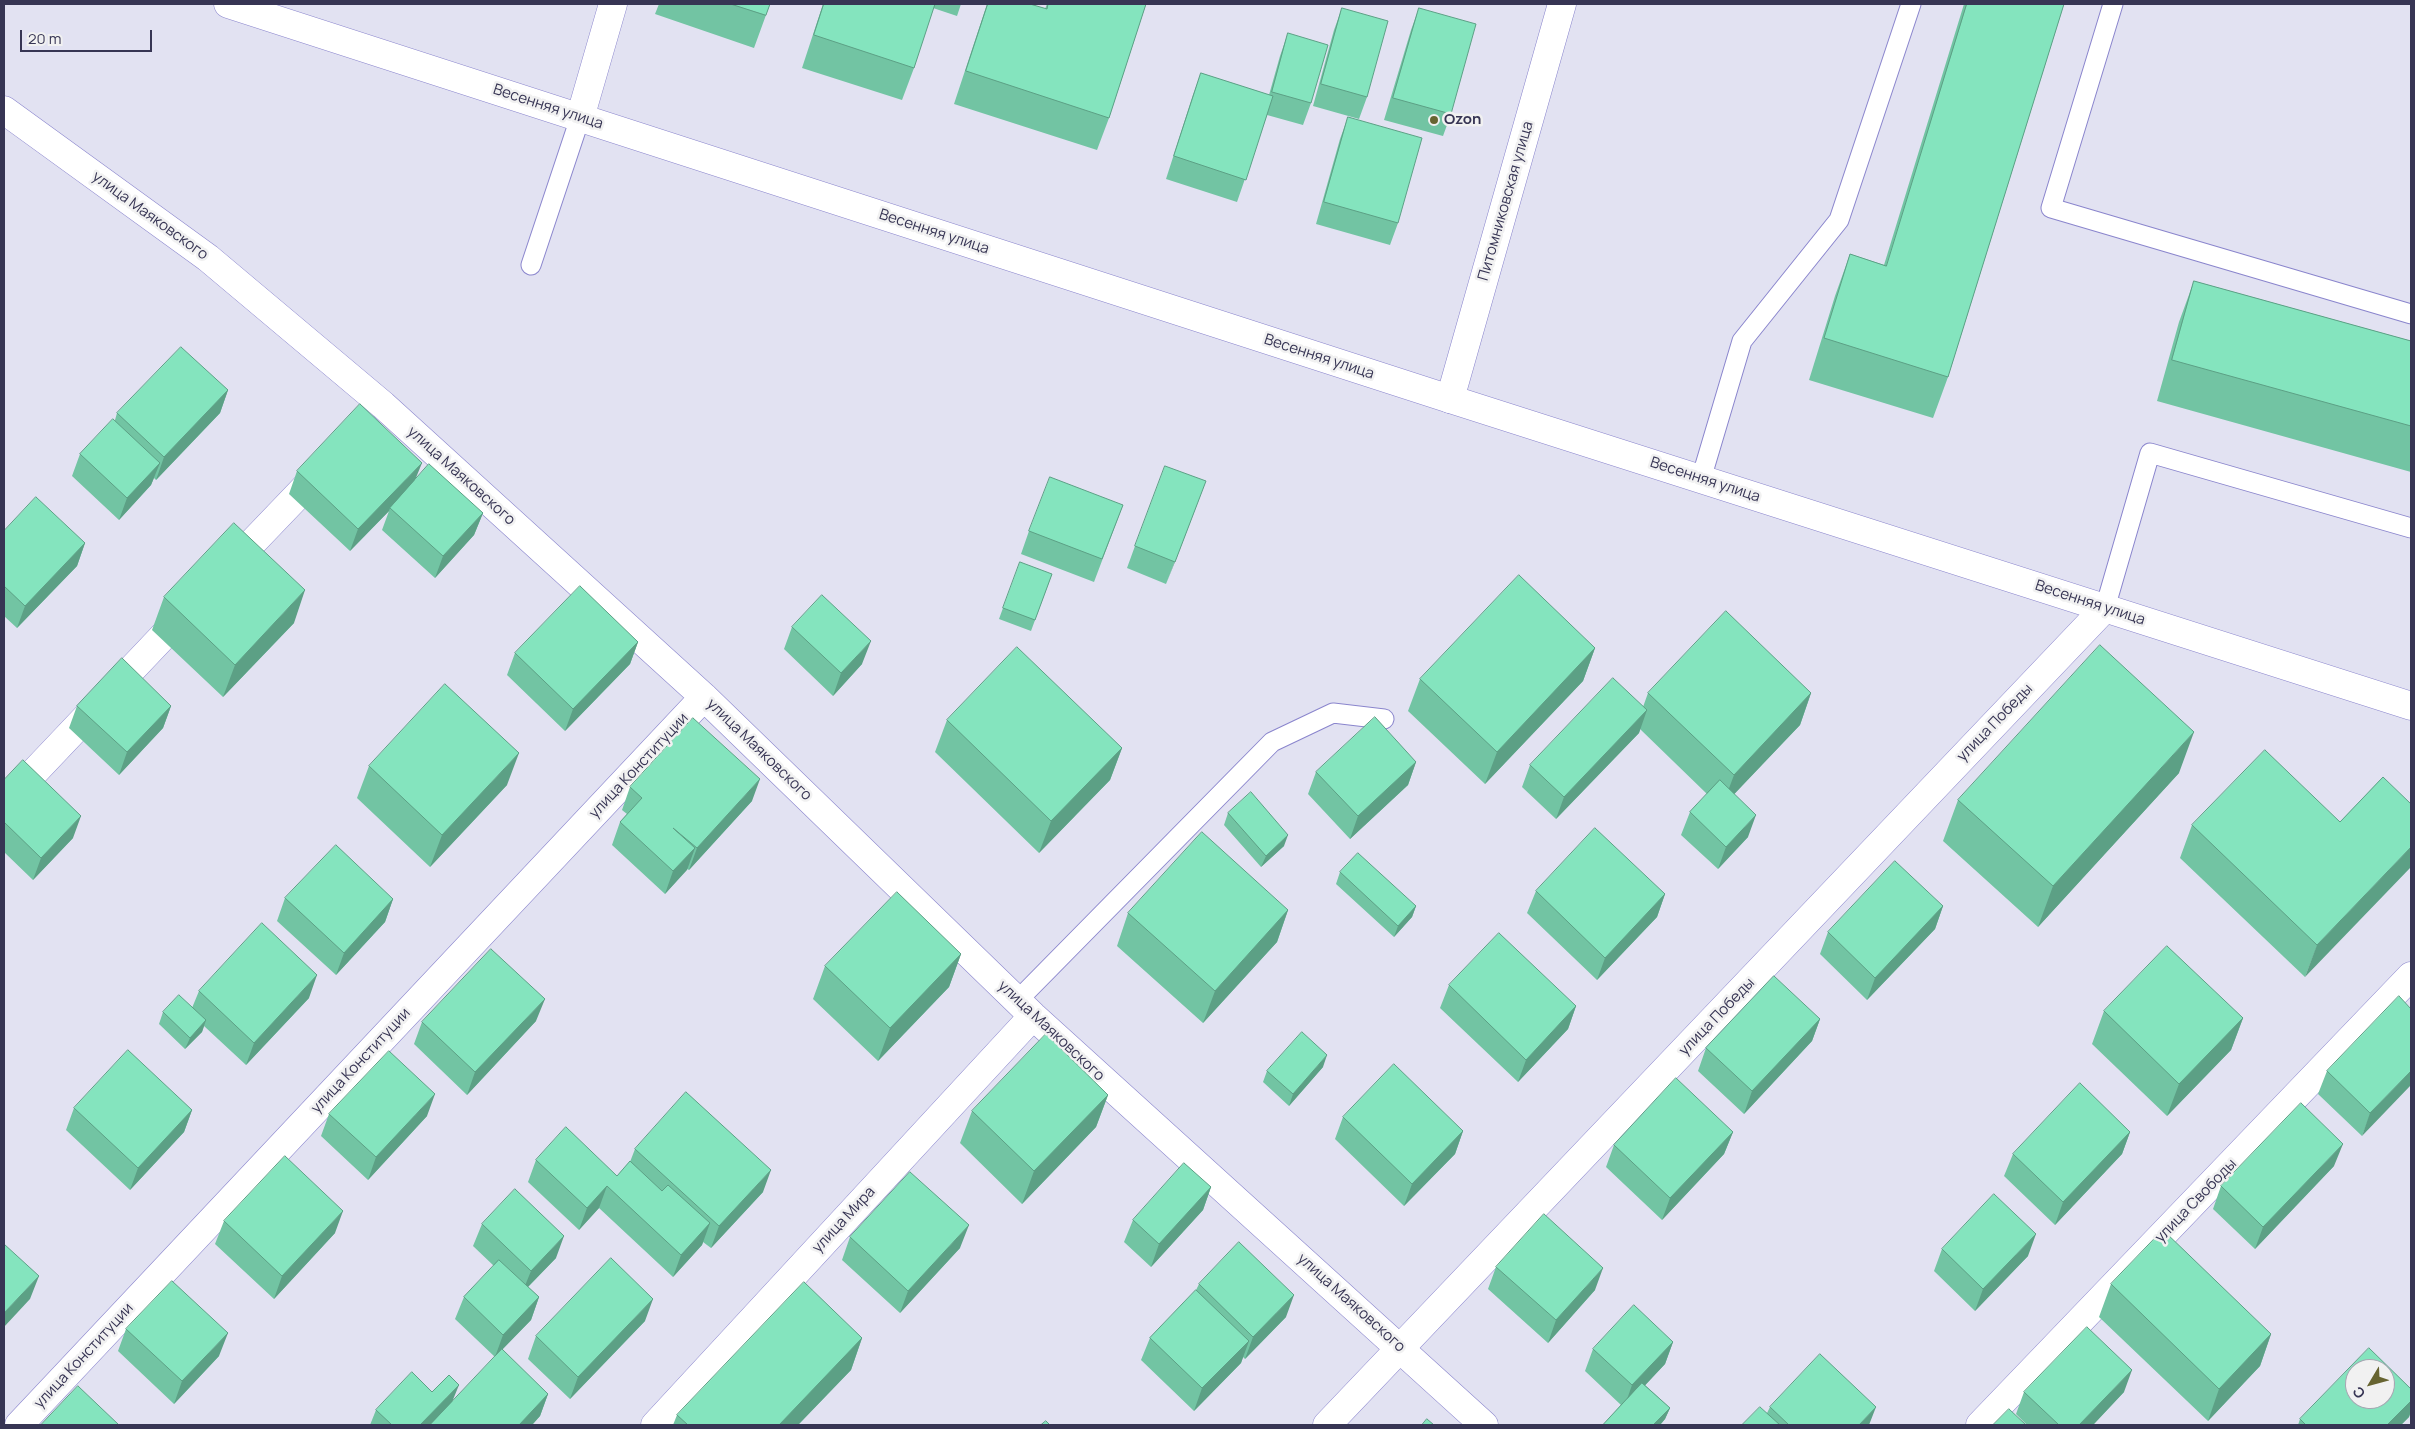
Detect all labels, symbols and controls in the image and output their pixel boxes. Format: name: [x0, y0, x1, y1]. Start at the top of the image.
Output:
scale bar: [22, 20, 155, 52]
text: 20 m: [28, 28, 61, 49]
street label: Весенняя улица: [491, 81, 605, 133]
place label: Ozon: [1444, 111, 1481, 129]
marker: Ozon: [1428, 114, 1440, 126]
street label: Питомниковская улица: [1475, 119, 1537, 283]
street label: улица Маяковского: [88, 168, 212, 264]
street label: Весенняя улица: [877, 206, 991, 258]
street label: Весенняя улица: [1262, 331, 1376, 383]
street label: улица Маяковского: [403, 423, 519, 529]
street label: Весенняя улица: [1648, 454, 1762, 506]
street label: Весенняя улица: [2033, 577, 2147, 629]
street label: улица Победы: [1953, 680, 2037, 766]
street label: улица Маяковского: [703, 695, 815, 805]
street label: улица Конституции: [586, 710, 692, 822]
street label: улица Победы: [1675, 974, 1759, 1060]
street label: улица Маяковского: [994, 977, 1108, 1085]
street label: улица Конституции: [308, 1005, 414, 1117]
street label: улица Свободы: [2151, 1155, 2241, 1247]
street label: улица Мира: [809, 1183, 879, 1257]
street label: улица Маяковского: [1293, 1250, 1409, 1356]
street label: улица Конституции: [31, 1300, 137, 1412]
north arrow: [2345, 1359, 2395, 1409]
text: С: [2348, 1383, 2369, 1403]

